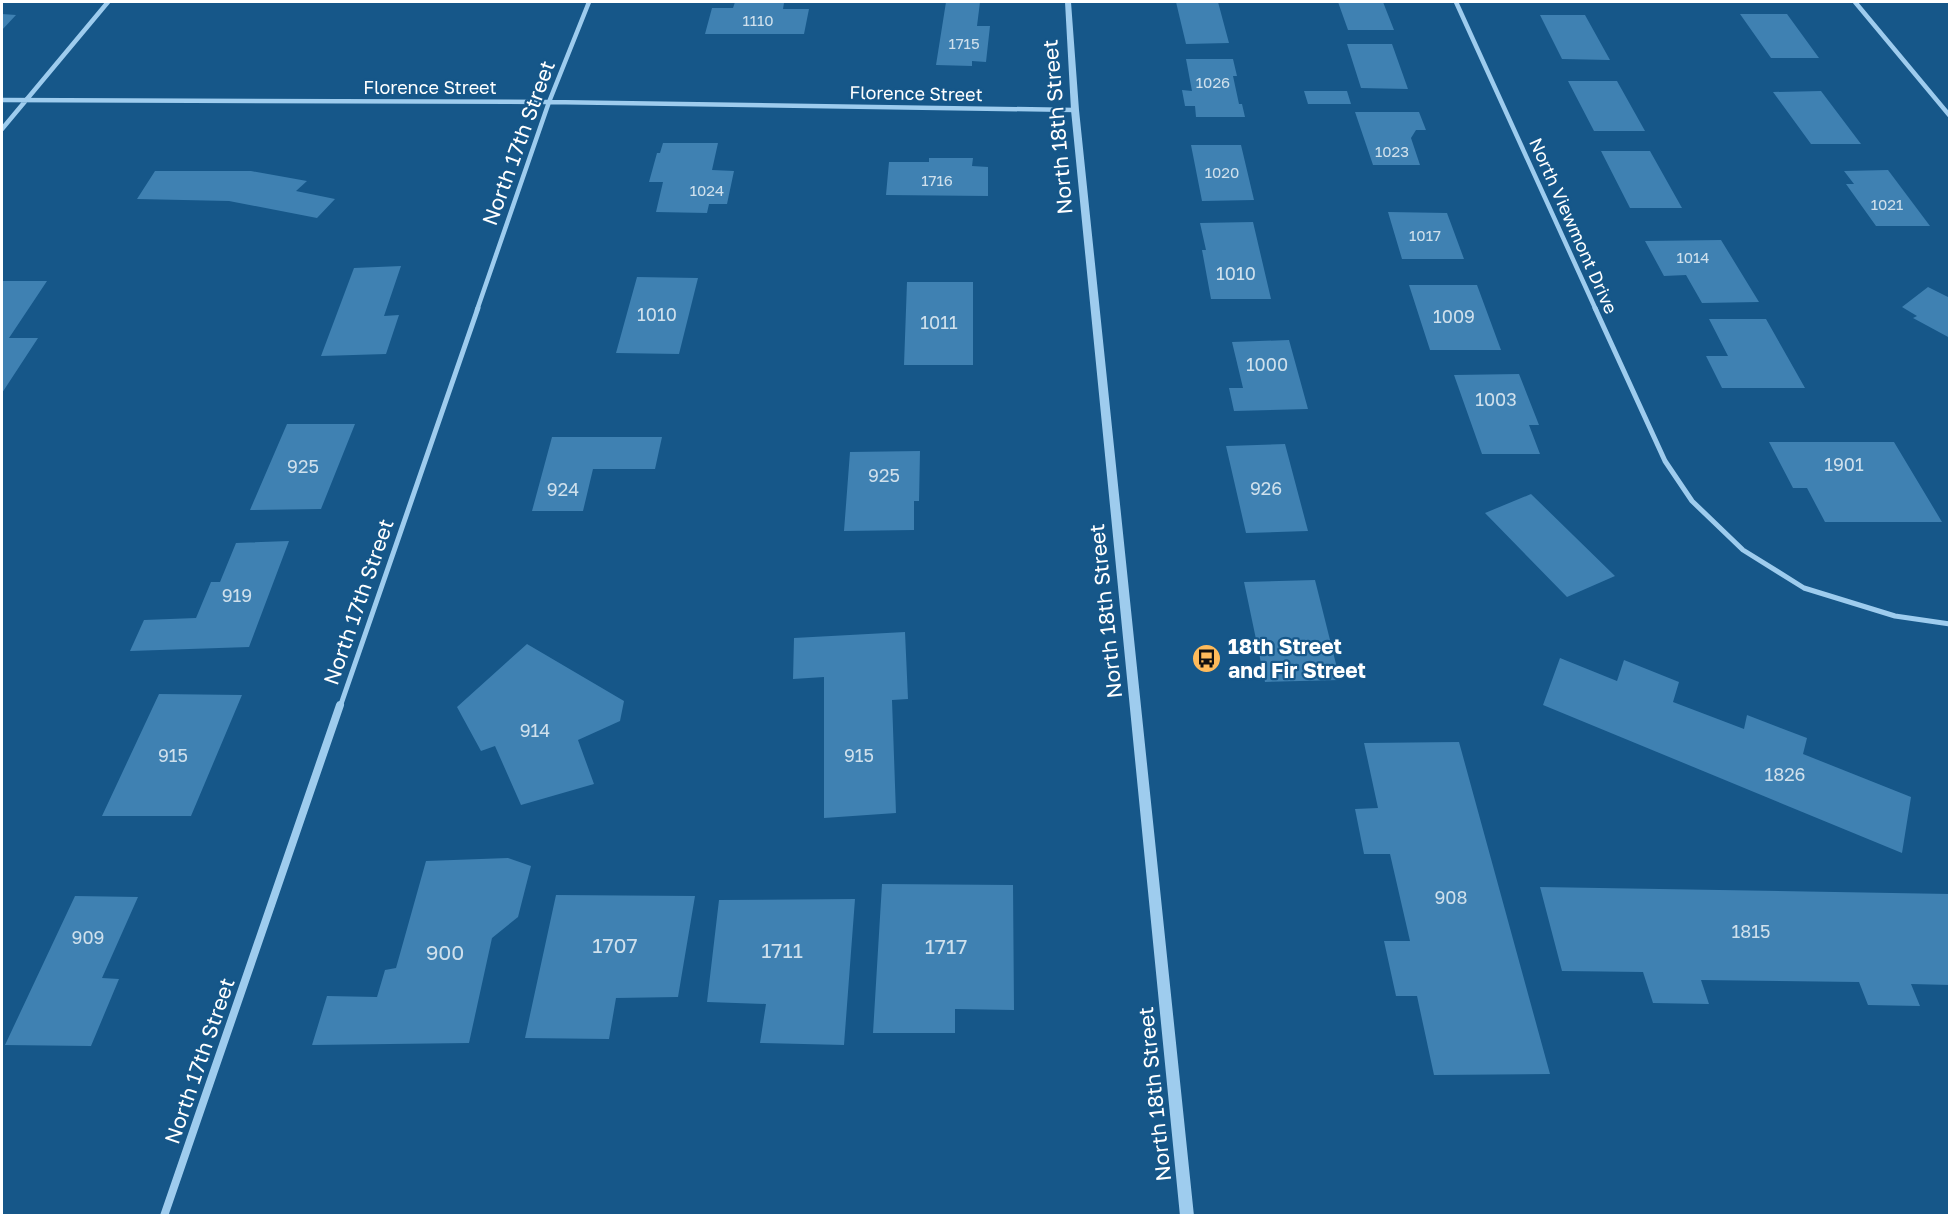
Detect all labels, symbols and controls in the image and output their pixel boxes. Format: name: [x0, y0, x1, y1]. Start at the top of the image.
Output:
house number: 1110: [742, 11, 774, 29]
house number: 1715: [948, 34, 980, 52]
street label: North 18th Street: [1036, 39, 1078, 216]
street label: North 17th Street: [476, 57, 560, 229]
house number: 1026: [1196, 73, 1230, 91]
street label: Florence Street: [363, 76, 497, 98]
street label: Florence Street: [849, 81, 983, 105]
street label: North Viewmont Drive: [1525, 134, 1623, 317]
house number: 1023: [1375, 142, 1409, 160]
house number: 1020: [1205, 163, 1239, 181]
house number: 1716: [921, 171, 953, 189]
house number: 1024: [690, 181, 724, 199]
house number: 1021: [1871, 195, 1903, 213]
house number: 1017: [1409, 226, 1441, 244]
house number: 1014: [1676, 248, 1710, 266]
house number: 1010: [1216, 262, 1256, 284]
house number: 1010: [637, 303, 677, 325]
house number: 1009: [1433, 305, 1475, 327]
house number: 1011: [920, 311, 958, 333]
house number: 1000: [1246, 353, 1288, 375]
house number: 1003: [1475, 388, 1517, 410]
house number: 1901: [1824, 453, 1864, 475]
house number: 925: [287, 455, 319, 477]
house number: 925: [868, 464, 900, 486]
house number: 926: [1250, 477, 1282, 499]
house number: 924: [547, 478, 579, 500]
street label: North 17th Street: [317, 515, 399, 688]
street label: North 18th Street: [1083, 522, 1127, 700]
house number: 919: [222, 584, 252, 606]
place label: 18th Street and Fir Street: [1228, 633, 1366, 683]
bus stop icon: 18th Street and Fir Street: [1191, 643, 1223, 675]
house number: 914: [520, 719, 550, 741]
house number: 915: [158, 744, 188, 766]
house number: 915: [844, 744, 874, 766]
house number: 1826: [1764, 763, 1806, 785]
house number: 908: [1434, 886, 1468, 908]
house number: 1815: [1732, 920, 1770, 942]
house number: 909: [72, 926, 104, 948]
house number: 1707: [592, 932, 638, 958]
house number: 1717: [925, 933, 967, 959]
house number: 1711: [761, 937, 803, 963]
house number: 900: [426, 939, 464, 965]
street label: North 17th Street: [158, 974, 240, 1147]
street label: North 18th Street: [1132, 1005, 1176, 1183]

